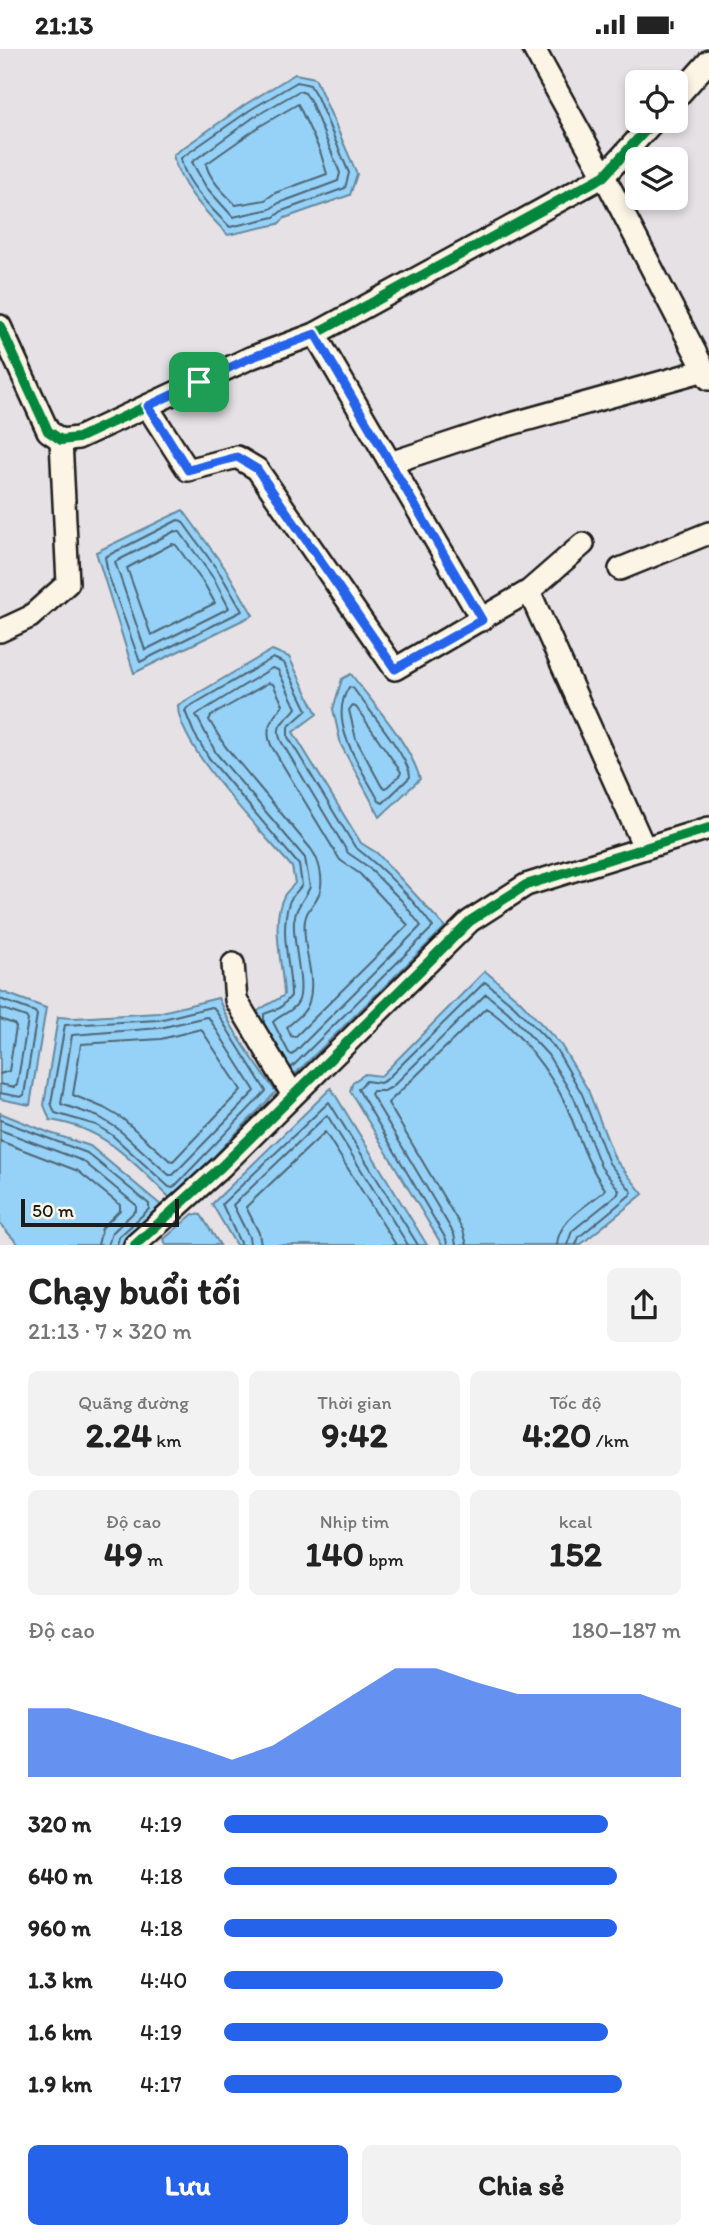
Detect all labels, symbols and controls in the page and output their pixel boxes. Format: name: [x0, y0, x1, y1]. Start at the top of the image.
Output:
text: 21:13: [35, 9, 93, 41]
map controls: [625, 70, 688, 210]
button: locate: [625, 70, 688, 133]
button: layers: [625, 147, 688, 210]
pin: [169, 352, 229, 412]
icon: arrive: [180, 363, 218, 401]
scale bar: [21, 1196, 178, 1228]
text: 50 m: [32, 1199, 74, 1222]
text: Chạy buổi tối: [28, 1268, 241, 1314]
button: share: [607, 1268, 681, 1342]
text: 21:13 · 7 × 320 m: [28, 1317, 192, 1345]
text: Quãng đường: [78, 1391, 189, 1414]
text: Thời gian: [317, 1391, 392, 1414]
text: Tốc độ: [550, 1391, 601, 1414]
text: 2.24: [86, 1414, 152, 1456]
text: 9:42: [321, 1414, 388, 1456]
text: 4:20: [522, 1414, 592, 1456]
text: km: [152, 1429, 181, 1452]
text: /km: [592, 1429, 629, 1452]
text: Độ cao: [106, 1510, 161, 1533]
text: Nhịp tim: [320, 1510, 389, 1533]
text: kcal: [559, 1510, 592, 1533]
text: 49: [104, 1533, 143, 1575]
text: 140: [305, 1533, 364, 1575]
text: 152: [549, 1533, 602, 1575]
text: m: [143, 1548, 163, 1571]
text: bpm: [364, 1548, 404, 1571]
text: Độ cao: [28, 1616, 95, 1644]
text: 180–187 m: [572, 1616, 681, 1644]
text: 320 m: [28, 1810, 91, 1838]
text: 4:19: [140, 1810, 182, 1838]
text: 640 m: [28, 1862, 93, 1890]
text: 4:18: [140, 1862, 183, 1890]
text: 960 m: [28, 1914, 91, 1942]
text: 4:18: [140, 1914, 183, 1942]
text: 1.3 km: [28, 1966, 92, 1994]
text: 4:40: [140, 1966, 187, 1994]
text: 1.6 km: [28, 2018, 92, 2046]
text: 4:19: [140, 2018, 182, 2046]
text: 1.9 km: [28, 2070, 92, 2098]
text: 4:17: [140, 2070, 182, 2098]
button: Lưu: [28, 2145, 348, 2225]
button: Chia sẻ: [362, 2145, 681, 2225]

